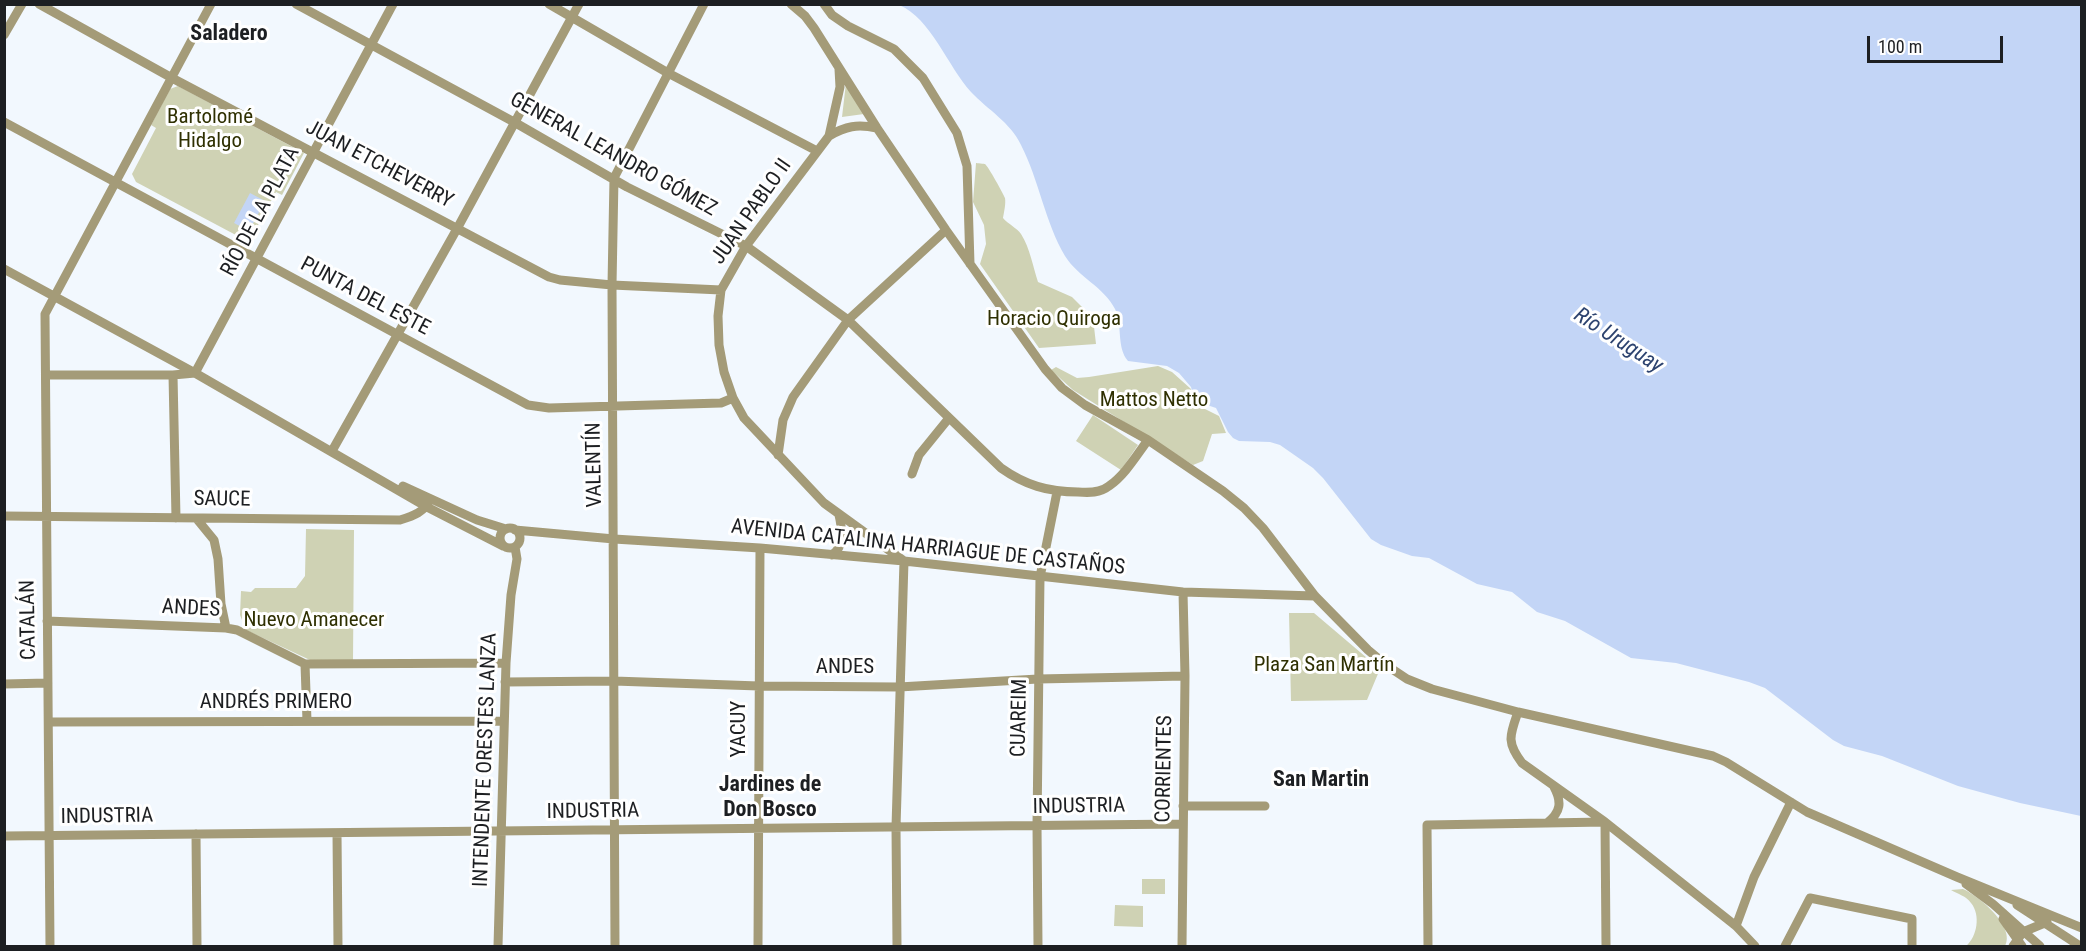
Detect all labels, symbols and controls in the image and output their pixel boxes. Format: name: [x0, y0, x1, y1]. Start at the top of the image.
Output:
district label: Saladero: [190, 21, 268, 47]
scale bar: [1870, 24, 2006, 62]
text: 100 m: [1878, 36, 1922, 57]
street label: GENERAL LEANDRO GÓMEZ: [505, 88, 721, 222]
park label: Bartolomé Hidalgo: [167, 105, 253, 155]
street label: JUAN ETCHEVERRY: [301, 116, 457, 214]
street label: RÍO DE LA PLATA: [216, 143, 306, 281]
street label: JUAN PABLO II: [706, 155, 798, 269]
street label: PUNTA DEL ESTE: [296, 252, 434, 342]
water label: Río Uruguay: [1569, 303, 1667, 379]
park label: Horacio Quiroga: [987, 307, 1121, 333]
park label: Mattos Netto: [1100, 388, 1208, 414]
street label: VALENTÍN: [582, 422, 608, 508]
street label: SAUCE: [193, 487, 251, 513]
street label: AVENIDA CATALINA HARRIAGUE DE CASTAÑOS: [730, 515, 1126, 581]
street label: CATALÁN: [16, 580, 42, 660]
street label: ANDES: [161, 595, 221, 623]
park label: Nuevo Amanecer: [243, 608, 385, 634]
street label: INTENDENTE ORESTES LANZA: [469, 632, 503, 888]
park label: Plaza San Martín: [1254, 653, 1394, 679]
street label: ANDES: [816, 655, 874, 681]
street label: CUAREIM: [1007, 679, 1033, 757]
street label: ANDRÉS PRIMERO: [200, 690, 352, 716]
street label: YACUY: [727, 701, 753, 757]
street label: CORRIENTES: [1151, 715, 1179, 823]
district label: San Martin: [1273, 767, 1369, 793]
district label: Jardines de Don Bosco: [719, 772, 821, 824]
street label: INDUSTRIA: [1033, 794, 1125, 820]
street label: INDUSTRIA: [547, 799, 639, 825]
street label: INDUSTRIA: [61, 804, 153, 830]

